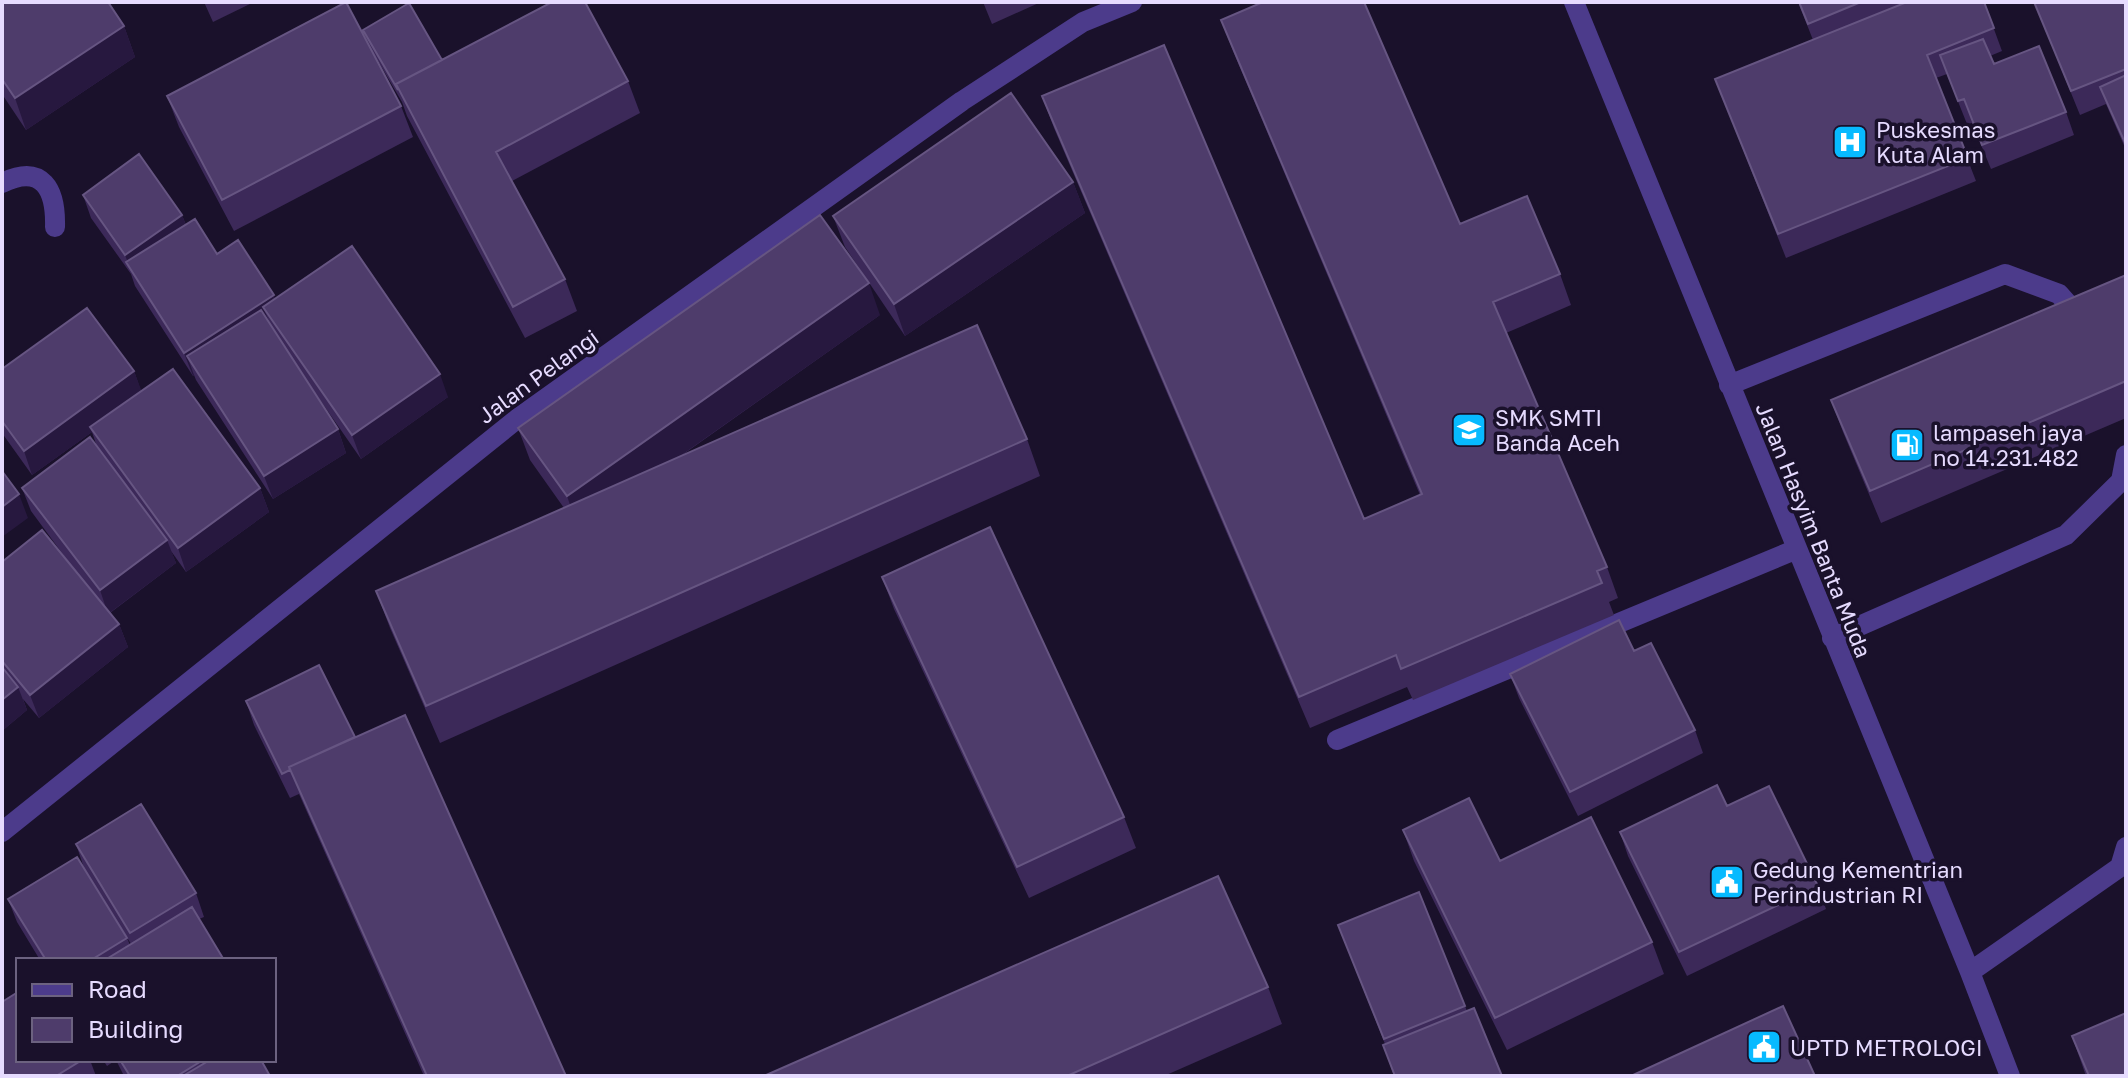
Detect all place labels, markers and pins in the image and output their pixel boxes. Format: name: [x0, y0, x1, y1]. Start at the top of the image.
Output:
place label: Puskesmas Kuta Alam: [1876, 116, 1995, 168]
hospital icon: Puskesmas Kuta Alam: [1831, 123, 1869, 161]
place label: SMK SMTI Banda Aceh: [1495, 404, 1620, 456]
school or university icon: SMK SMTI Banda Aceh: [1450, 411, 1488, 449]
place label: lampaseh jaya no 14.231.482: [1933, 419, 2083, 471]
fuel station icon: lampaseh jaya no 14.231.482: [1888, 426, 1926, 464]
place label: Gedung Kementrian Perindustrian RI: [1753, 856, 1963, 908]
public building icon: Gedung Kementrian Perindustrian RI: [1708, 863, 1746, 901]
public building icon: UPTD METROLOGI: [1745, 1028, 1783, 1066]
place label: UPTD METROLOGI: [1790, 1034, 1983, 1061]

